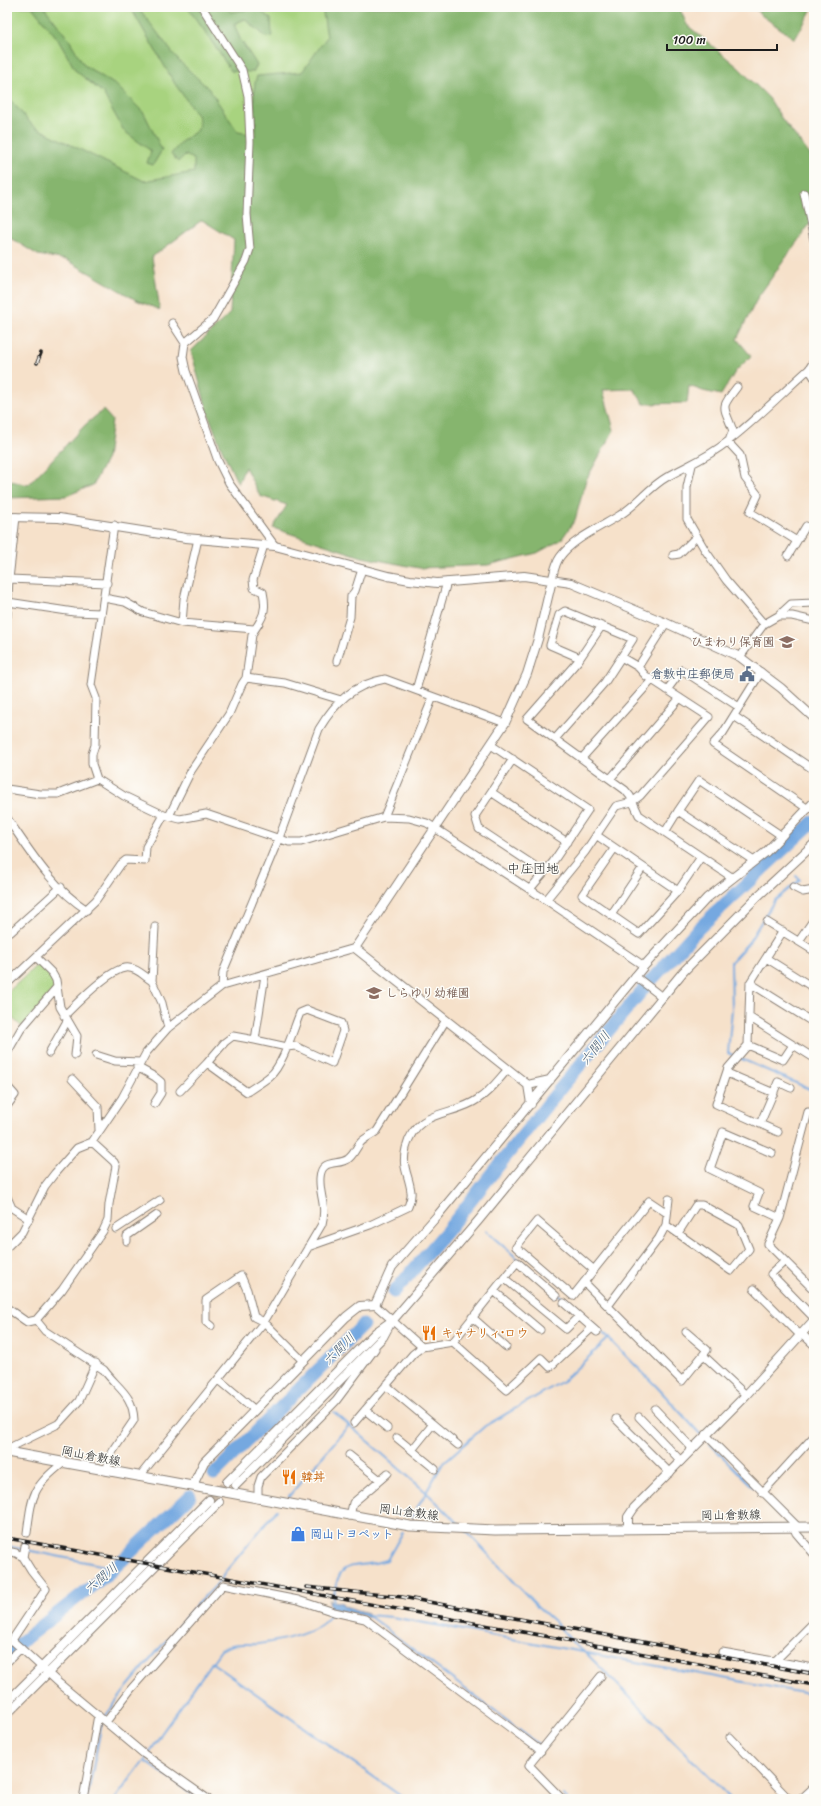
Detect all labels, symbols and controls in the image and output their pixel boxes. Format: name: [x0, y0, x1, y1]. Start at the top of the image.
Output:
scale bar: [667, 26, 777, 52]
text: 100 m: [673, 29, 706, 51]
place label: ひまわり保育園: [691, 631, 775, 653]
school or university icon: ひまわり保育園: [778, 633, 796, 651]
place label: 倉敷中庄郵便局: [651, 663, 735, 685]
public building icon: 倉敷中庄郵便局: [738, 665, 756, 683]
district label: 中庄団地: [507, 857, 559, 880]
place label: しらゆり幼稚園: [386, 982, 470, 1004]
school or university icon: しらゆり幼稚園: [365, 984, 383, 1002]
water label: 六間川: [574, 1026, 616, 1070]
place label: キャナリィ·ロウ: [441, 1322, 528, 1344]
restaurant icon: キャナリィ·ロウ: [420, 1324, 438, 1342]
water label: 六間川: [317, 1327, 361, 1371]
street label: 岡山倉敷線: [59, 1439, 123, 1473]
place label: 韓丼: [301, 1466, 325, 1488]
restaurant icon: 韓丼: [280, 1468, 298, 1486]
street label: 岡山倉敷線: [378, 1497, 440, 1527]
street label: 岡山倉敷線: [701, 1503, 761, 1527]
place label: 岡山トヨペット: [310, 1523, 394, 1545]
shop icon: 岡山トヨペット: [289, 1525, 307, 1543]
water label: 六間川: [79, 1557, 123, 1599]

